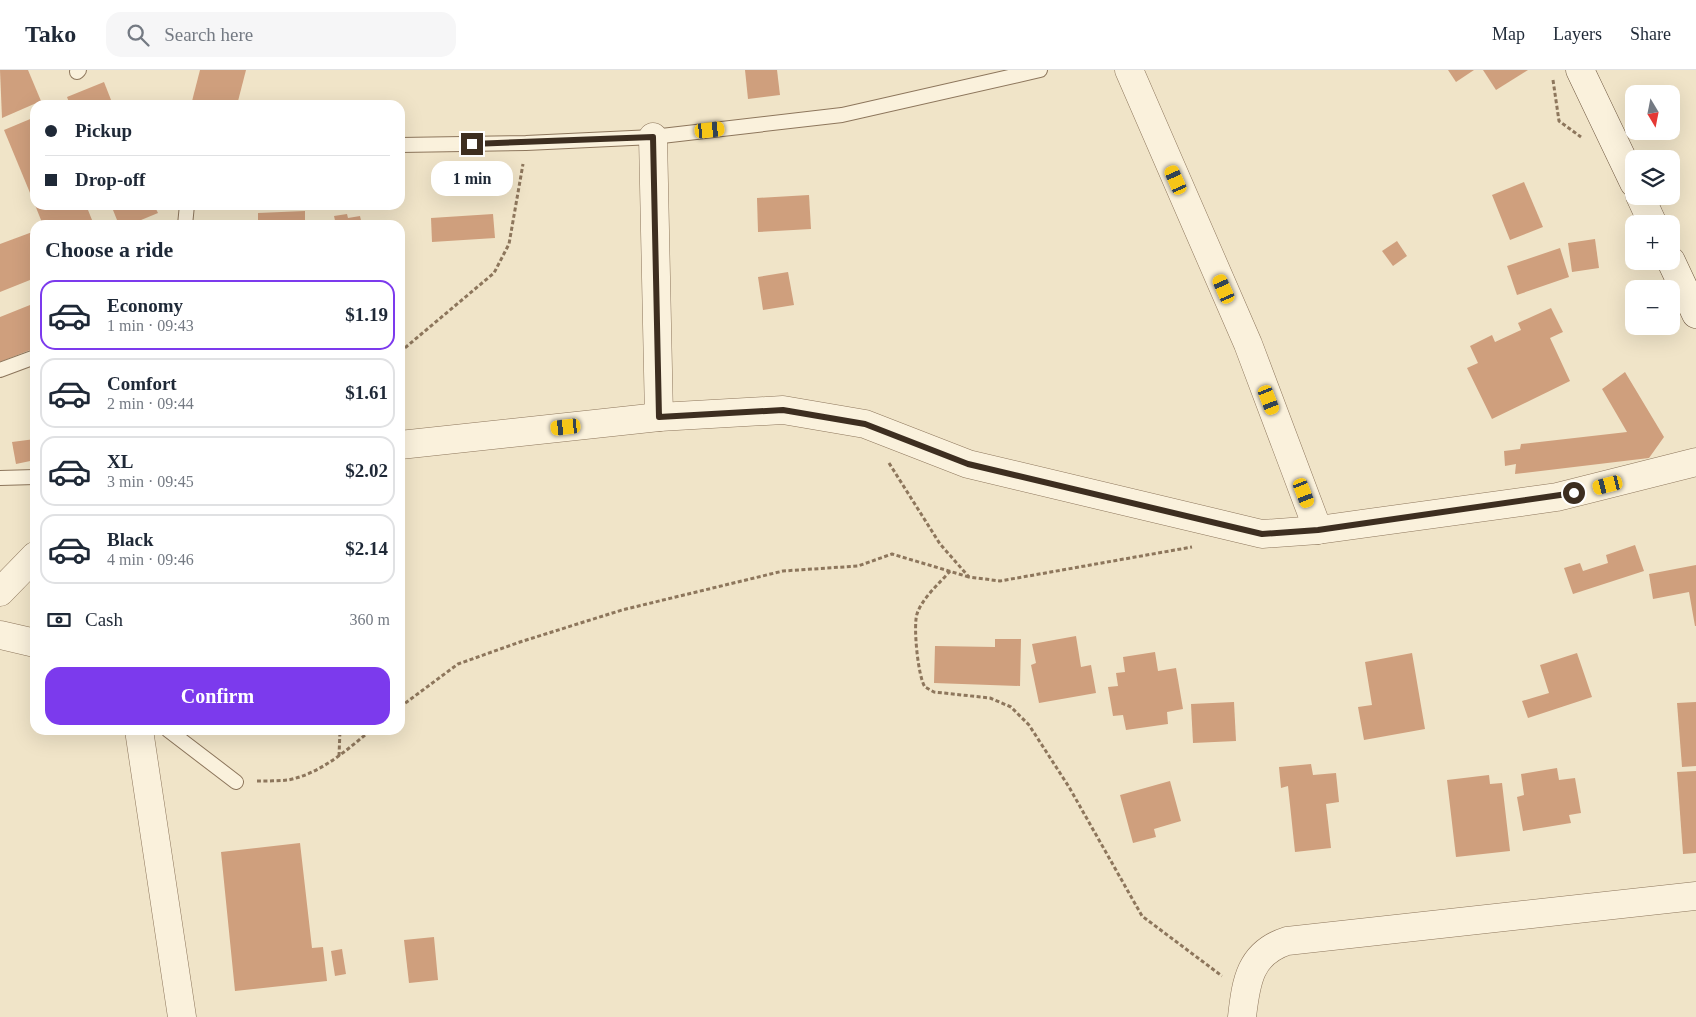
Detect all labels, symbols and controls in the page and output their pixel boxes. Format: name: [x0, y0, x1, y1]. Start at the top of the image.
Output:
search box: [106, 12, 456, 57]
text: Tako: [25, 21, 76, 47]
icon: search: [124, 21, 152, 49]
text: Search here: [164, 24, 253, 45]
text: Map: [1492, 24, 1525, 44]
text: Layers: [1553, 24, 1602, 44]
text: Share: [1630, 24, 1671, 44]
north arrow: [1625, 85, 1680, 140]
map controls: [1625, 85, 1680, 335]
text: Pickup: [75, 120, 132, 141]
car: [694, 121, 725, 139]
route end: [461, 133, 483, 155]
button: layers: [1625, 150, 1680, 205]
callout: 1 min: [431, 162, 513, 196]
car: [1163, 163, 1188, 197]
text: Drop-off: [75, 169, 145, 190]
text: 1 min: [453, 170, 491, 187]
button: +: [1625, 215, 1680, 270]
text: Choose a ride: [45, 237, 173, 262]
car: [1211, 272, 1236, 306]
button: −: [1625, 280, 1680, 335]
icon: car: [47, 293, 92, 338]
text: Economy: [107, 295, 183, 316]
text: $1.19: [345, 304, 388, 325]
text: 1 min · 09:43: [107, 317, 194, 334]
icon: car: [47, 371, 92, 416]
text: Comfort: [107, 373, 177, 394]
text: $1.61: [345, 382, 388, 403]
car: [1256, 383, 1281, 417]
text: 2 min · 09:44: [107, 395, 194, 412]
car: [550, 418, 581, 436]
icon: car: [47, 449, 92, 494]
text: XL: [107, 451, 133, 472]
text: $2.02: [345, 460, 388, 481]
text: 3 min · 09:45: [107, 473, 194, 490]
car: [1591, 474, 1624, 496]
car: [1291, 476, 1316, 510]
route start: [1563, 482, 1585, 504]
icon: car: [47, 527, 92, 572]
text: Black: [107, 529, 153, 550]
text: $2.14: [345, 538, 388, 559]
text: 4 min · 09:46: [107, 551, 194, 568]
icon: cash: [45, 606, 73, 634]
text: Cash: [85, 609, 123, 630]
text: 360 m: [350, 611, 390, 628]
button: Confirm: [45, 667, 390, 725]

